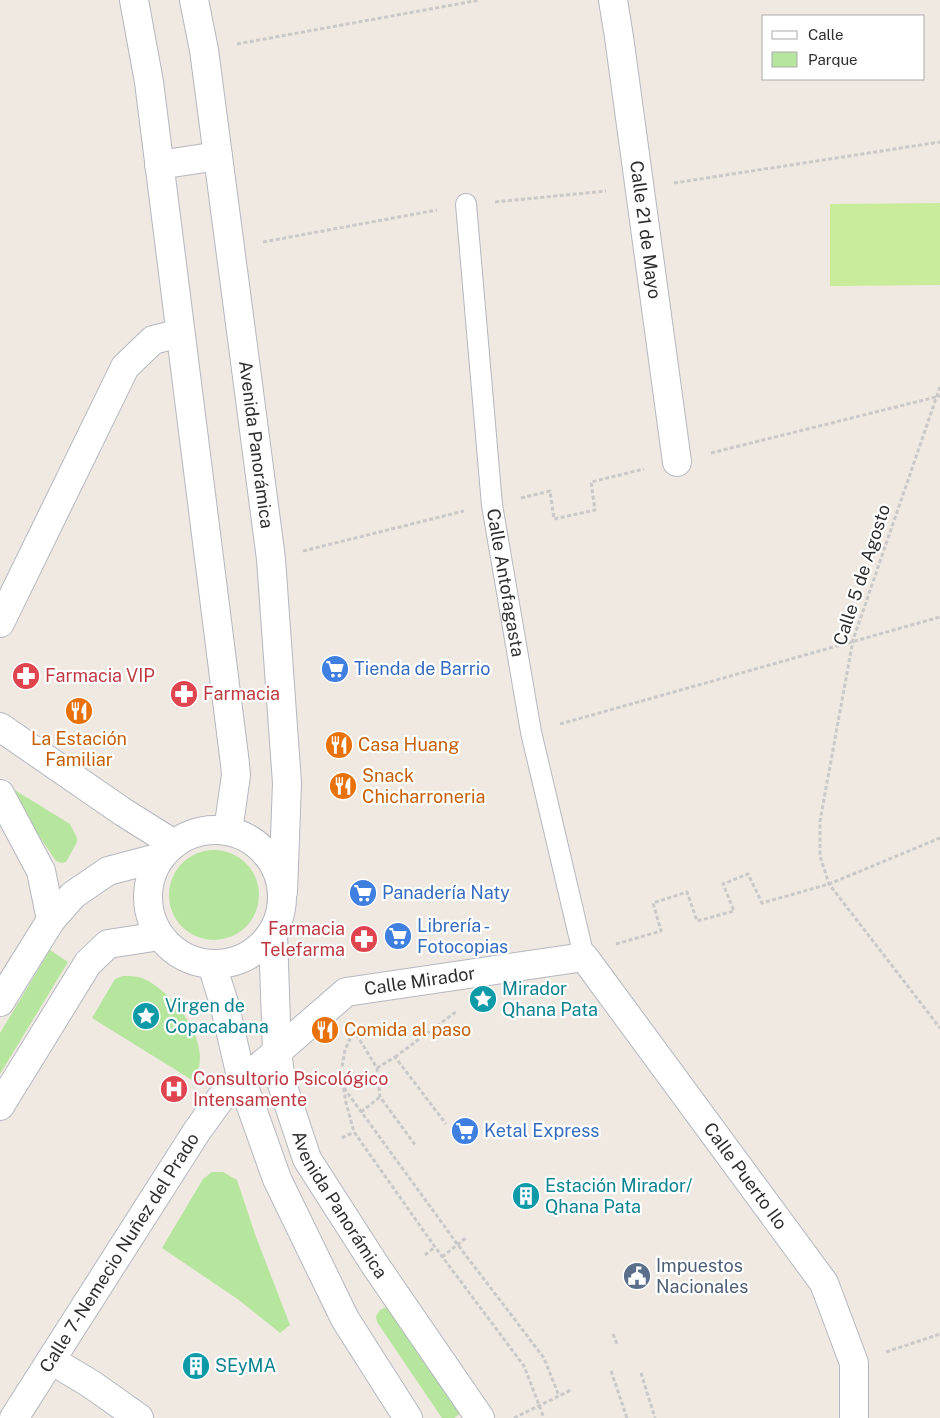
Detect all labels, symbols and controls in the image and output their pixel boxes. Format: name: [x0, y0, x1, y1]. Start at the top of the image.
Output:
legend: [762, 15, 925, 80]
text: Calle: [808, 26, 844, 43]
text: Parque: [808, 51, 858, 68]
street label: Calle 21 de Mayo: [626, 159, 666, 300]
street label: Avenida Panorámica: [235, 359, 278, 530]
street label: Calle 5 de Agosto: [829, 502, 894, 648]
street label: Calle Antofagasta: [483, 507, 529, 658]
supermarket icon: Tienda de Barrio: [320, 654, 350, 684]
place label: Tienda de Barrio: [354, 658, 490, 679]
pharmacy icon: Farmacia VIP: [11, 661, 41, 691]
place label: Farmacia VIP: [45, 665, 155, 686]
pharmacy icon: Farmacia: [169, 679, 199, 709]
place label: Farmacia: [203, 683, 280, 704]
restaurant icon: La Estación Familiar: [64, 696, 94, 726]
place label: La Estación Familiar: [31, 728, 127, 770]
restaurant icon: Casa Huang: [324, 730, 354, 760]
place label: Casa Huang: [358, 734, 459, 755]
place label: Snack Chicharroneria: [362, 765, 485, 807]
restaurant icon: Snack Chicharroneria: [328, 771, 358, 801]
supermarket icon: Panadería Naty: [348, 878, 378, 908]
place label: Panadería Naty: [382, 882, 510, 903]
place label: Librería - Fotocopias: [417, 915, 508, 957]
place label: Farmacia Telefarma: [261, 918, 345, 960]
supermarket icon: Librería - Fotocopias: [383, 921, 413, 951]
pharmacy icon: Farmacia Telefarma: [349, 924, 379, 954]
street label: Calle Mirador: [363, 962, 477, 999]
place label: Mirador Qhana Pata: [502, 978, 598, 1020]
place icon: Mirador Qhana Pata: [468, 984, 498, 1014]
place label: Virgen de Copacabana: [165, 995, 269, 1037]
place icon: Virgen de Copacabana: [131, 1001, 161, 1031]
restaurant icon: Comida al paso: [310, 1015, 340, 1045]
place label: Comida al paso: [344, 1019, 471, 1040]
place label: Consultorio Psicológico Intensamente: [193, 1068, 388, 1110]
hospital icon: Consultorio Psicológico Intensamente: [159, 1074, 189, 1104]
supermarket icon: Ketal Express: [450, 1116, 480, 1146]
street label: Calle Puerto Ilo: [699, 1118, 792, 1233]
place label: Ketal Express: [484, 1120, 599, 1141]
street label: Avenida Panorámica: [288, 1128, 392, 1282]
street label: Calle 7-Nemecio Nuñez del Prado: [35, 1129, 203, 1376]
place label: Estación Mirador/ Qhana Pata: [545, 1175, 693, 1217]
building icon: Estación Mirador/ Qhana Pata: [511, 1181, 541, 1211]
place label: Impuestos Nacionales: [656, 1255, 748, 1297]
public building icon: Impuestos Nacionales: [622, 1261, 652, 1291]
building icon: SEyMA: [181, 1351, 211, 1381]
place label: SEyMA: [215, 1355, 276, 1376]

